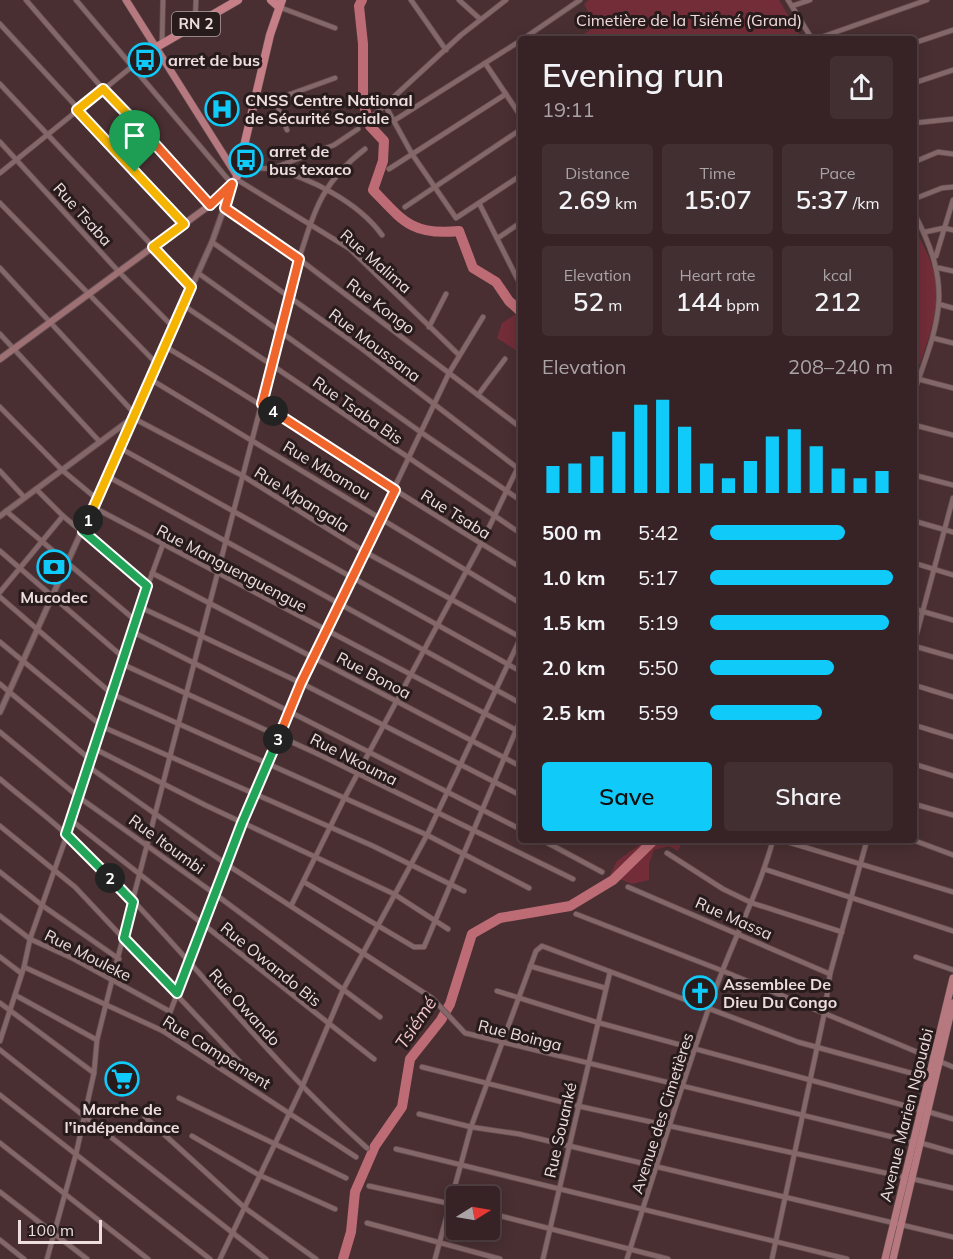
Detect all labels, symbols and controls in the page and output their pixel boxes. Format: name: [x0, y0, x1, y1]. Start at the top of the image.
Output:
park label: Cimetière de la Tsiémé (Grand): [576, 10, 802, 30]
road number: RN 2: [172, 12, 220, 36]
bus stop icon: arret de bus: [127, 42, 163, 78]
place label: arret de bus: [168, 50, 260, 70]
text: Evening run: [542, 54, 724, 95]
button: share: [830, 56, 893, 119]
place label: CNSS Centre National de Sécurité Sociale: [245, 90, 413, 128]
hospital icon: CNSS Centre National de Sécurité Sociale: [204, 91, 240, 127]
text: 19:11: [542, 97, 595, 122]
pin: [109, 110, 160, 172]
icon: arrive: [118, 119, 151, 152]
place label: arret de bus texaco: [269, 141, 352, 179]
bus stop icon: arret de bus texaco: [228, 142, 264, 178]
text: Distance: [565, 163, 630, 183]
text: Time: [699, 163, 736, 183]
text: Pace: [819, 163, 856, 183]
street label: Rue Tsaba: [49, 178, 117, 250]
text: 2.69: [558, 183, 611, 216]
text: 15:07: [683, 183, 752, 216]
text: 5:37: [796, 183, 848, 216]
text: km: [611, 193, 637, 213]
text: /km: [848, 193, 879, 213]
street label: Rue Malima: [336, 225, 416, 297]
text: Elevation: [564, 265, 631, 285]
text: Heart rate: [679, 265, 756, 285]
text: kcal: [823, 265, 852, 285]
street label: Rue Kongo: [343, 274, 419, 338]
text: 52: [573, 285, 604, 318]
text: 144: [675, 285, 722, 318]
text: 212: [814, 285, 861, 318]
text: m: [604, 295, 622, 315]
text: bpm: [722, 295, 760, 315]
street label: Rue Moussana: [325, 304, 425, 386]
text: Elevation: [542, 354, 627, 379]
text: 208–240 m: [788, 354, 893, 379]
street label: Rue Tsaba Bis: [309, 372, 407, 448]
pin: 4: [258, 396, 288, 426]
text: 4: [268, 401, 278, 421]
street label: Rue Mbamou: [280, 436, 374, 504]
street label: Rue Mpangala: [251, 462, 353, 536]
street label: Rue Tsaba: [417, 485, 495, 543]
pin: 1: [73, 505, 103, 535]
text: 1: [83, 510, 93, 530]
street label: Rue Manguenguengue: [153, 520, 311, 616]
text: 500 m: [542, 520, 601, 545]
text: 5:42: [638, 520, 679, 545]
bank icon: Mucodec: [36, 549, 72, 585]
text: 1.0 km: [542, 565, 605, 590]
text: 5:17: [638, 565, 679, 590]
place label: Mucodec: [20, 587, 88, 607]
text: 1.5 km: [542, 610, 605, 635]
text: 5:19: [638, 610, 679, 635]
street label: Rue Bonoa: [333, 647, 415, 703]
text: 2.0 km: [542, 655, 605, 680]
text: 5:50: [638, 655, 679, 680]
text: 2.5 km: [542, 700, 605, 725]
text: 5:59: [638, 700, 679, 725]
pin: 3: [263, 724, 293, 754]
street label: Rue Nkouma: [307, 728, 401, 790]
text: 3: [273, 729, 283, 749]
button: Save: [542, 762, 712, 831]
button: Share: [724, 762, 893, 831]
street label: Rue Itoumbi: [125, 810, 209, 878]
pin: 2: [95, 863, 125, 893]
text: 2: [105, 868, 115, 888]
street label: Rue Massa: [692, 892, 776, 944]
street label: Rue Owando Bis: [217, 918, 325, 1010]
street label: Rue Mouleke: [41, 925, 135, 985]
street label: Rue Owando: [205, 965, 285, 1049]
place label: Assemblee De Dieu Du Congo: [723, 974, 837, 1012]
church icon: Assemblee De Dieu Du Congo: [682, 975, 718, 1011]
water label: Tsiémé: [390, 992, 441, 1053]
street label: Rue Campement: [159, 1011, 275, 1093]
street label: Rue Boinga: [476, 1015, 564, 1055]
street label: Avenue Marien Ngouabi: [875, 1026, 937, 1204]
street label: Avenue des Cimetières: [626, 1030, 698, 1196]
supermarket icon: Marche de l’indépendance: [104, 1061, 140, 1097]
street label: Rue Souanké: [539, 1080, 581, 1180]
place label: Marche de l’indépendance: [64, 1099, 180, 1137]
north arrow: [446, 1186, 500, 1240]
map controls: [446, 1186, 500, 1240]
scale bar: [18, 1217, 102, 1244]
text: 100 m: [27, 1220, 74, 1240]

